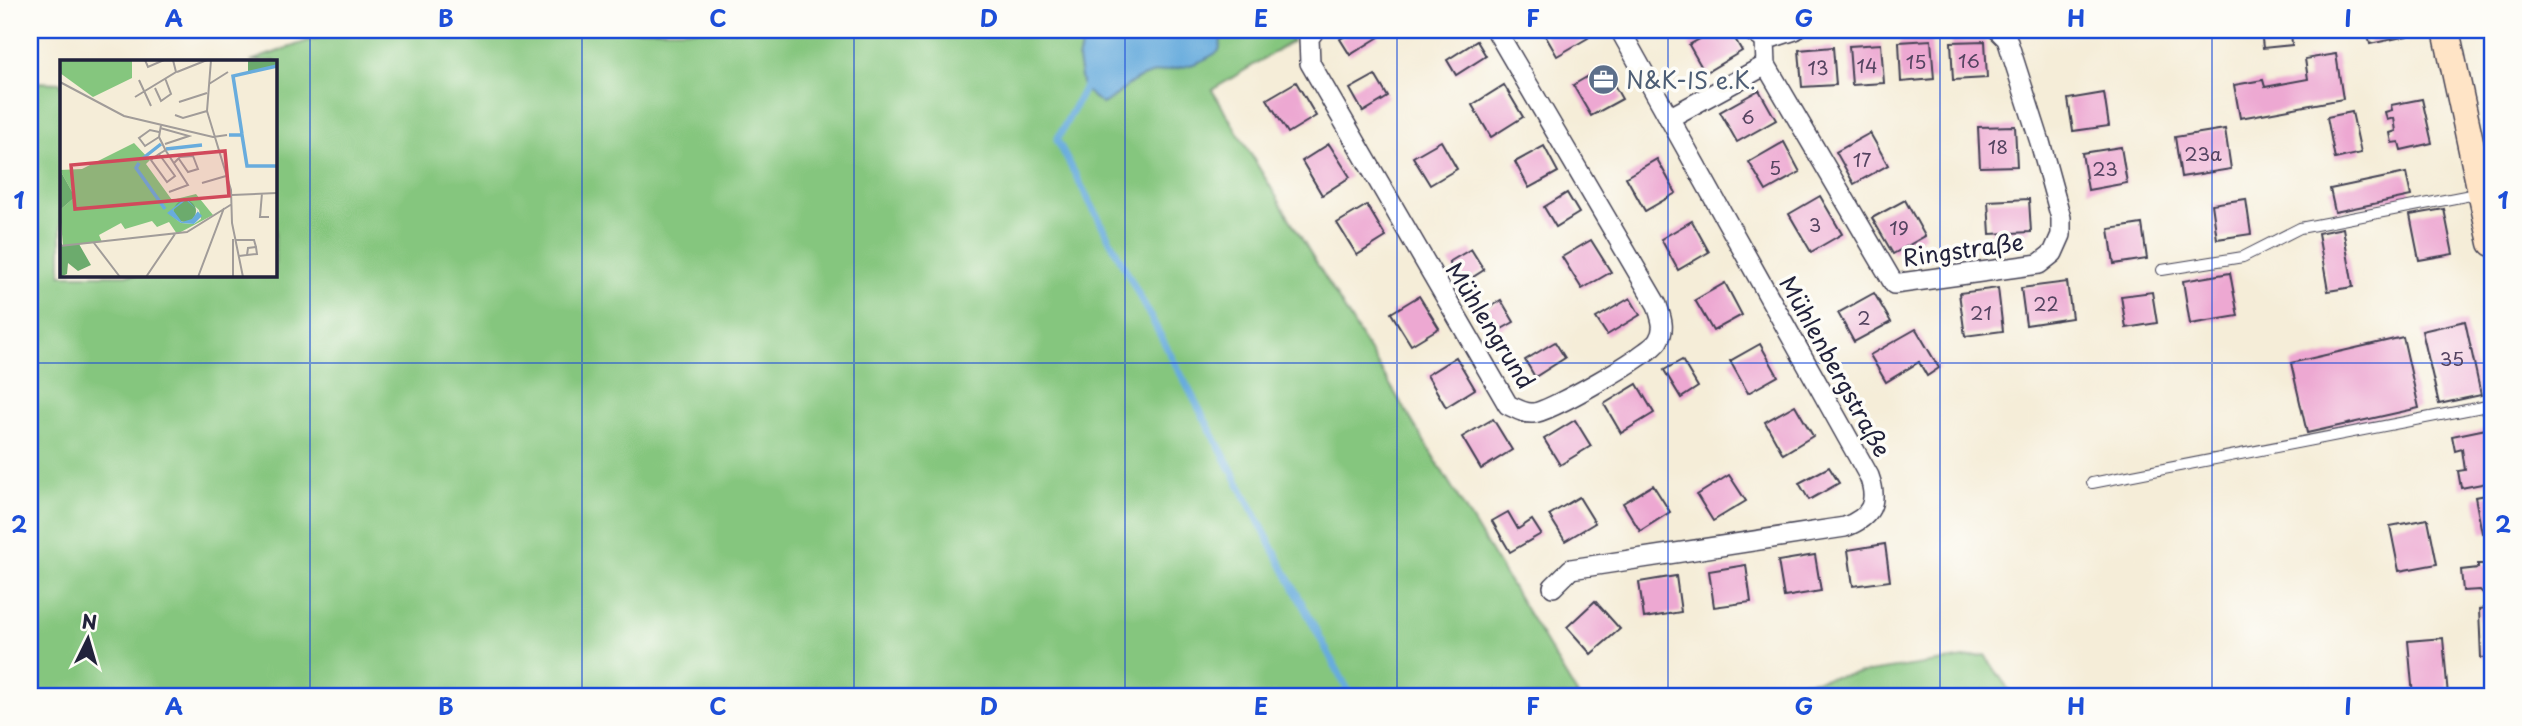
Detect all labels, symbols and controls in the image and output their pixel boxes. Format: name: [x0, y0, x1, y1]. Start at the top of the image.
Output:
text: A: [165, 0, 183, 35]
text: B: [438, 0, 454, 35]
text: C: [709, 0, 727, 35]
text: D: [980, 0, 998, 35]
text: E: [1254, 0, 1268, 35]
text: F: [1526, 0, 1540, 35]
text: G: [1795, 0, 1813, 35]
text: H: [2067, 0, 2085, 35]
text: I: [2344, 0, 2352, 35]
house number: 16: [1958, 46, 1980, 74]
house number: 15: [1906, 47, 1926, 75]
house number: 14: [1856, 51, 1878, 79]
house number: 13: [1807, 53, 1829, 81]
inset map: [60, 60, 276, 276]
office icon: N&K-IS e.K.: [1586, 62, 1620, 96]
place label: N&K-IS e.K.: [1626, 62, 1756, 97]
house number: 6: [1741, 102, 1755, 130]
house number: 18: [1988, 132, 2008, 160]
house number: 23a: [2184, 139, 2222, 167]
house number: 17: [1853, 145, 1871, 173]
house number: 5: [1769, 153, 1781, 181]
house number: 23: [2092, 154, 2118, 182]
text: 1: [14, 182, 25, 217]
text: 1: [2498, 182, 2509, 217]
house number: 3: [1809, 210, 1821, 238]
house number: 19: [1889, 213, 1909, 241]
street label: Ringstraße: [1900, 223, 2026, 275]
street label: Mühlengrund: [1438, 255, 1544, 395]
street label: Mühlenbergstraße: [1772, 269, 1900, 463]
house number: 22: [2033, 289, 2059, 317]
house number: 21: [1970, 298, 1992, 326]
house number: 2: [1857, 303, 1871, 331]
house number: 35: [2440, 344, 2464, 372]
text: 2: [11, 506, 27, 541]
text: 2: [2495, 506, 2511, 541]
north arrow: [52, 604, 122, 674]
text: N: [81, 606, 98, 636]
text: A: [165, 688, 183, 723]
text: B: [438, 688, 454, 723]
text: C: [709, 688, 727, 723]
text: D: [980, 688, 998, 723]
text: E: [1254, 688, 1268, 723]
text: F: [1526, 688, 1540, 723]
text: G: [1795, 688, 1813, 723]
text: H: [2067, 688, 2085, 723]
text: I: [2344, 688, 2352, 723]

